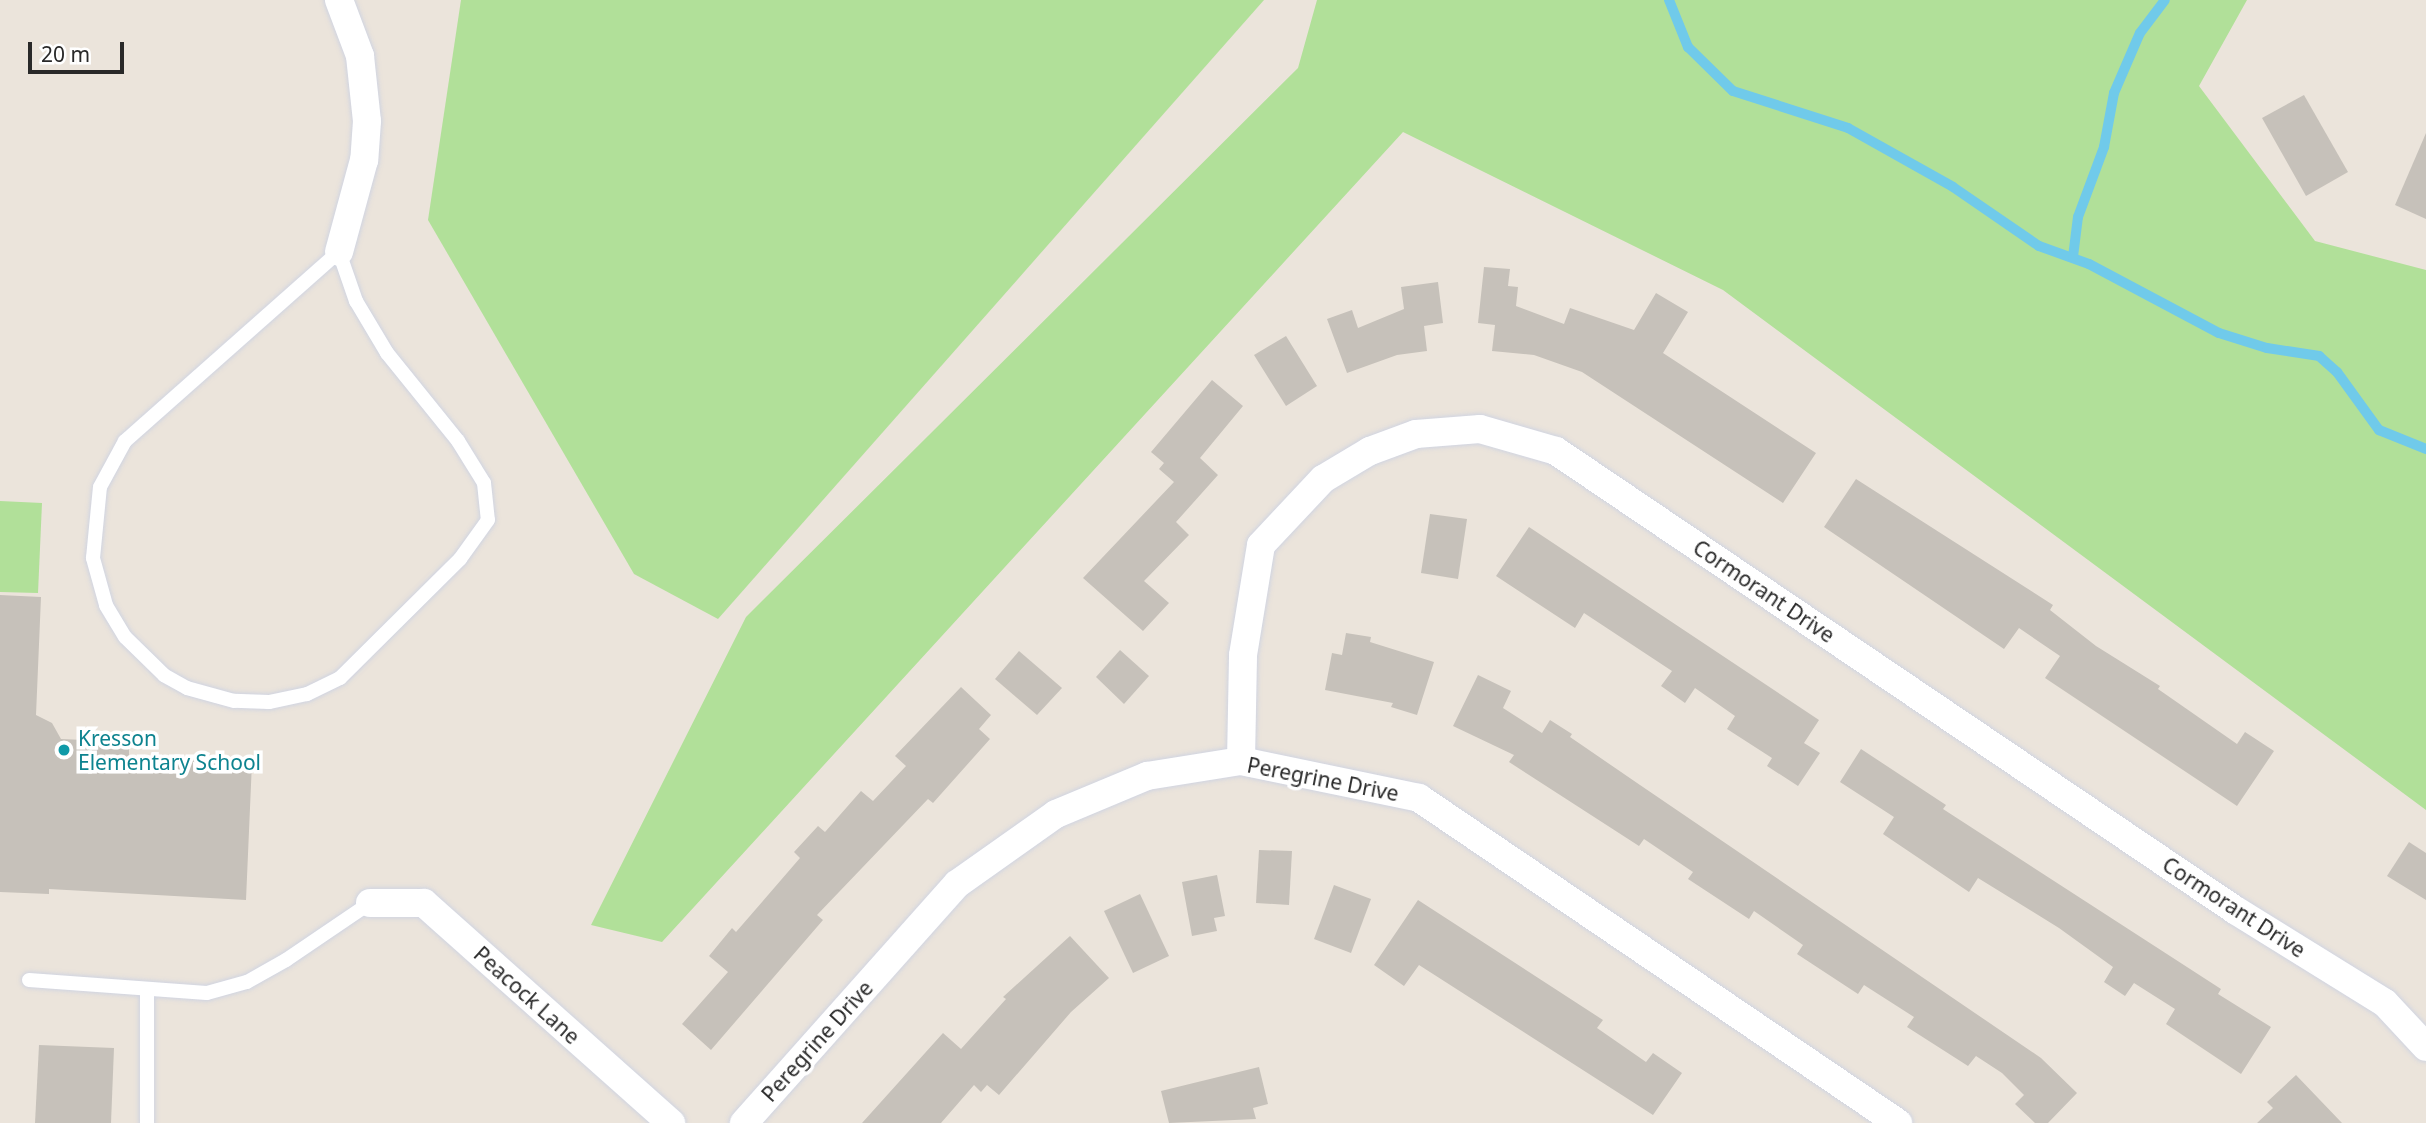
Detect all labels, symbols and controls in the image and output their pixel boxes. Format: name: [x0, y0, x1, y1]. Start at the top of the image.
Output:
scale bar: [32, 28, 128, 72]
text: 20 m: [41, 40, 90, 68]
street label: Cormorant Drive: [1689, 534, 1839, 648]
place label: Kresson Elementary School: [78, 725, 261, 775]
marker: Kresson Elementary School: [56, 742, 72, 758]
street label: Peregrine Drive: [1245, 752, 1401, 806]
street label: Cormorant Drive: [2158, 852, 2310, 962]
street label: Peacock Lane: [469, 941, 585, 1049]
street label: Peregrine Drive: [756, 975, 878, 1107]

